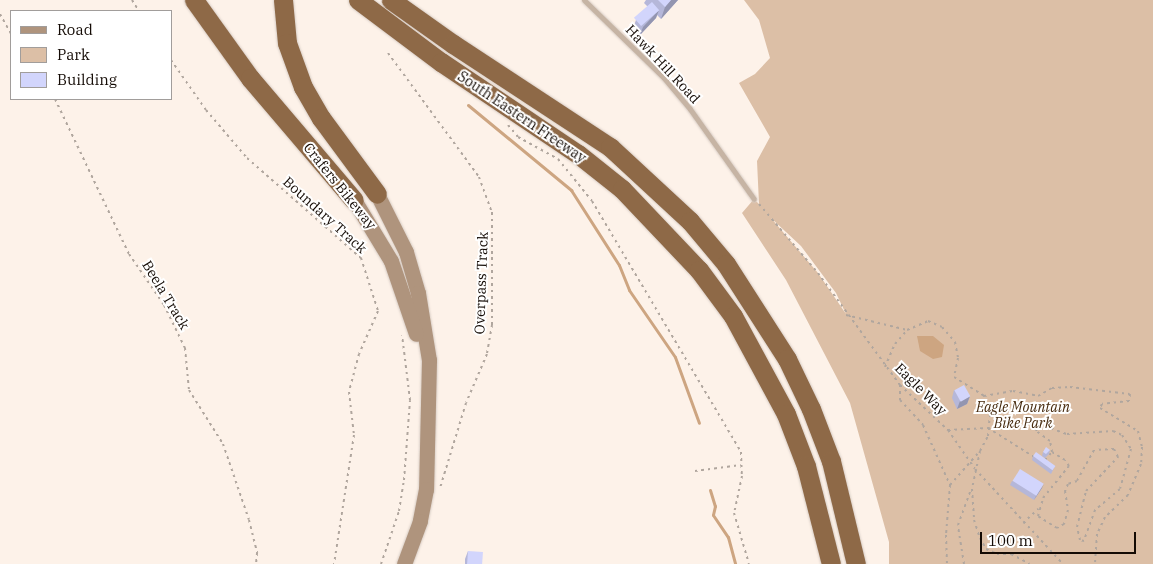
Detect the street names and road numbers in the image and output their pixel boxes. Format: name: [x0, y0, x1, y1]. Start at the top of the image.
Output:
street label: Hawk Hill Road: [622, 21, 704, 107]
street label: South Eastern Freeway: [455, 68, 589, 166]
street label: Crafers Bikeway: [300, 139, 380, 233]
street label: Boundary Track: [280, 173, 370, 257]
street label: Overpass Track: [471, 231, 491, 335]
street label: Beela Track: [139, 257, 193, 333]
street label: Eagle Way: [891, 359, 951, 419]

